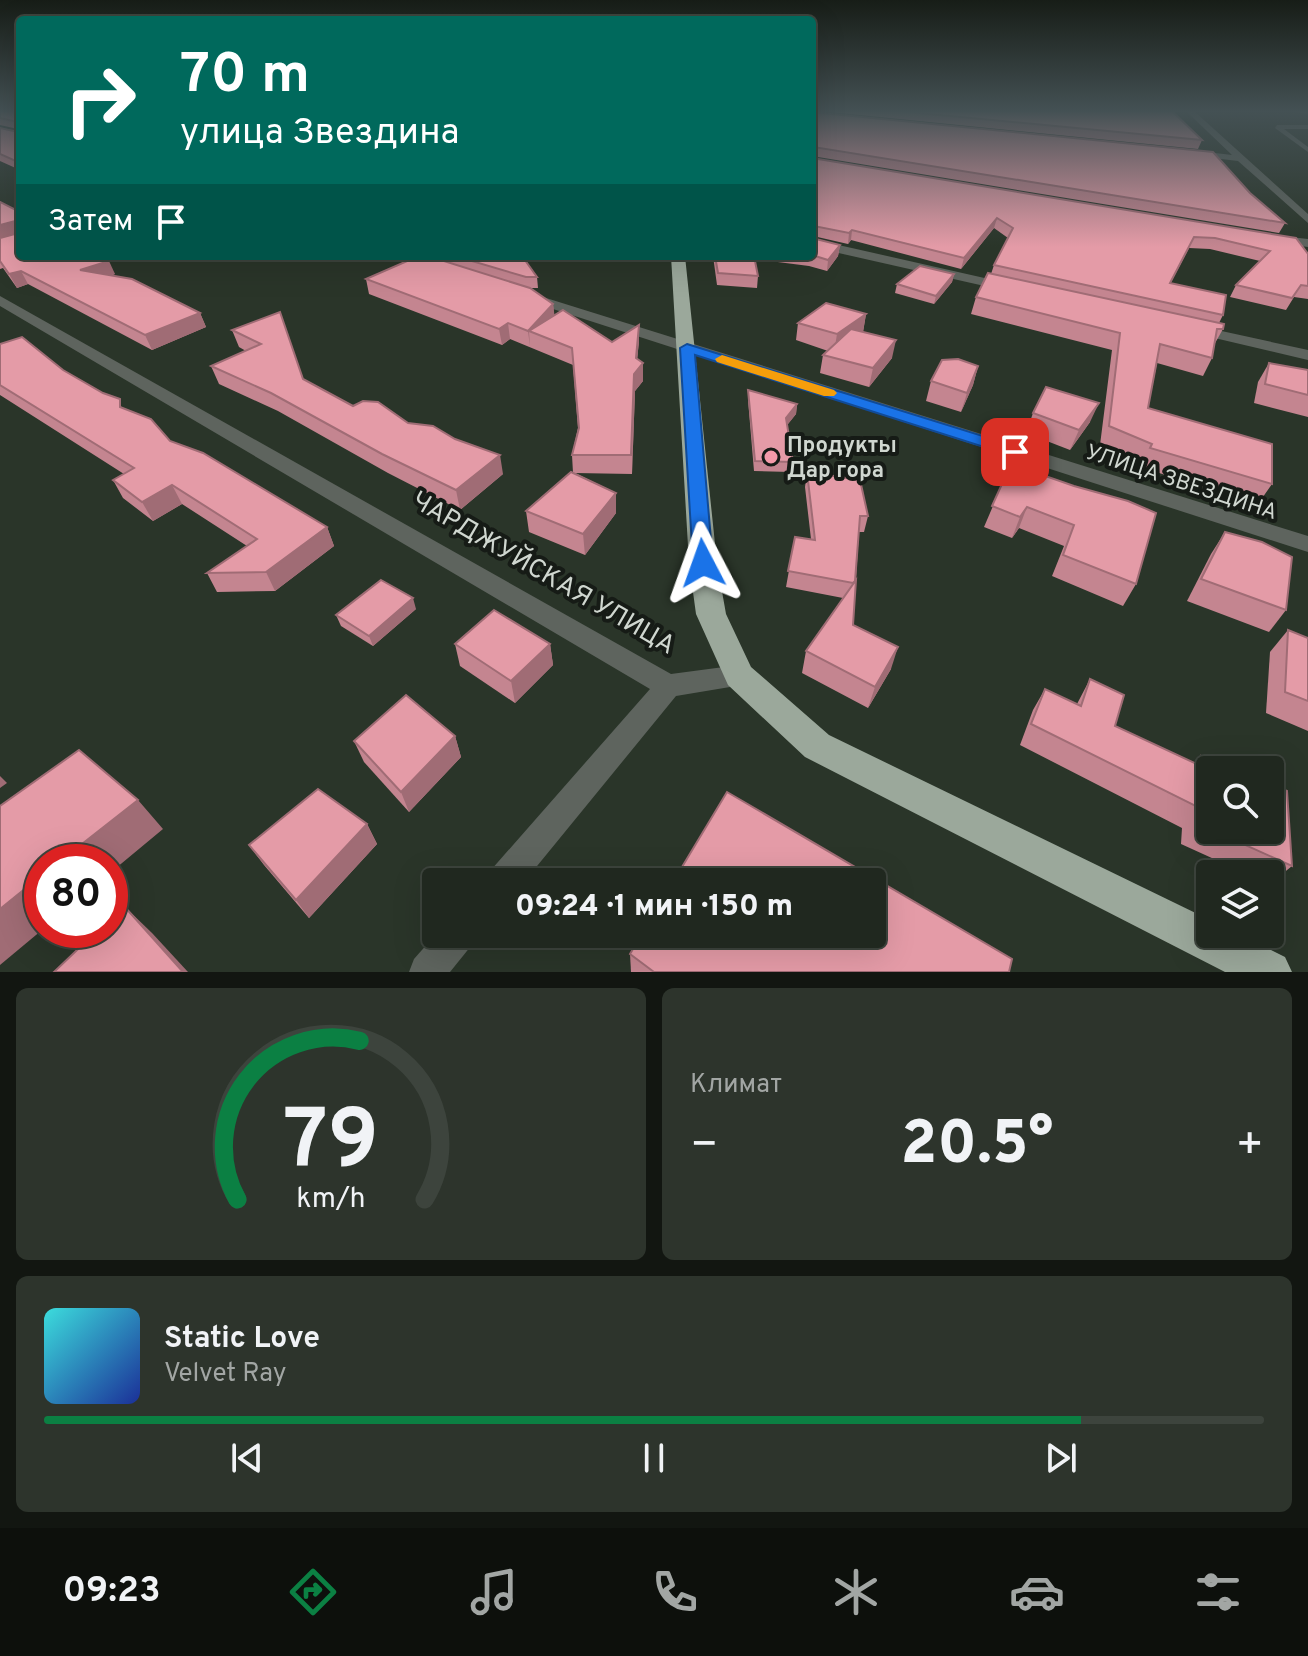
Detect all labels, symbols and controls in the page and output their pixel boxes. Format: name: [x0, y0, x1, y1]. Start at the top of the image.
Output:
text: 70 m: [180, 42, 310, 112]
icon: right: [48, 48, 152, 152]
text: улица Звездина: [180, 111, 460, 157]
icon: arrive: [149, 200, 193, 244]
text: Затем: [48, 204, 133, 241]
pin: [981, 418, 1049, 486]
icon: arrive: [993, 430, 1037, 474]
place label: Продукты Дар гора: [787, 433, 897, 485]
street label: УЛИЦА ЗВЕЗДИНА: [1082, 440, 1280, 527]
marker: Продукты Дар гора: [762, 448, 780, 466]
street label: ЧАРДЖУЙСКАЯ УЛИЦА: [405, 483, 682, 663]
position arrow: [661, 521, 745, 605]
map controls: [1196, 756, 1284, 948]
button: search: [1196, 756, 1284, 844]
speed limit sign: 80: [24, 844, 128, 948]
button: layers: [1196, 860, 1284, 948]
text: 09:24 · 1 мин · 150 m: [515, 889, 793, 926]
text: Климат: [690, 1069, 782, 1102]
text: 79: [283, 1093, 379, 1198]
text: 20.5°: [901, 1109, 1053, 1185]
text: −: [690, 1119, 718, 1175]
text: +: [1236, 1119, 1264, 1175]
text: km/h: [296, 1182, 366, 1218]
text: Static Love: [164, 1321, 320, 1358]
text: Velvet Ray: [164, 1358, 287, 1391]
icon: previous: [225, 1436, 269, 1480]
icon: pause: [632, 1436, 676, 1480]
icon: next: [1039, 1436, 1083, 1480]
icon: directions: [285, 1564, 341, 1620]
icon: music: [466, 1564, 522, 1620]
icon: phone: [647, 1564, 703, 1620]
icon: climate: [828, 1564, 884, 1620]
icon: car: [1009, 1564, 1065, 1620]
icon: filters: [1190, 1564, 1246, 1620]
text: 09:23: [62, 1569, 161, 1615]

